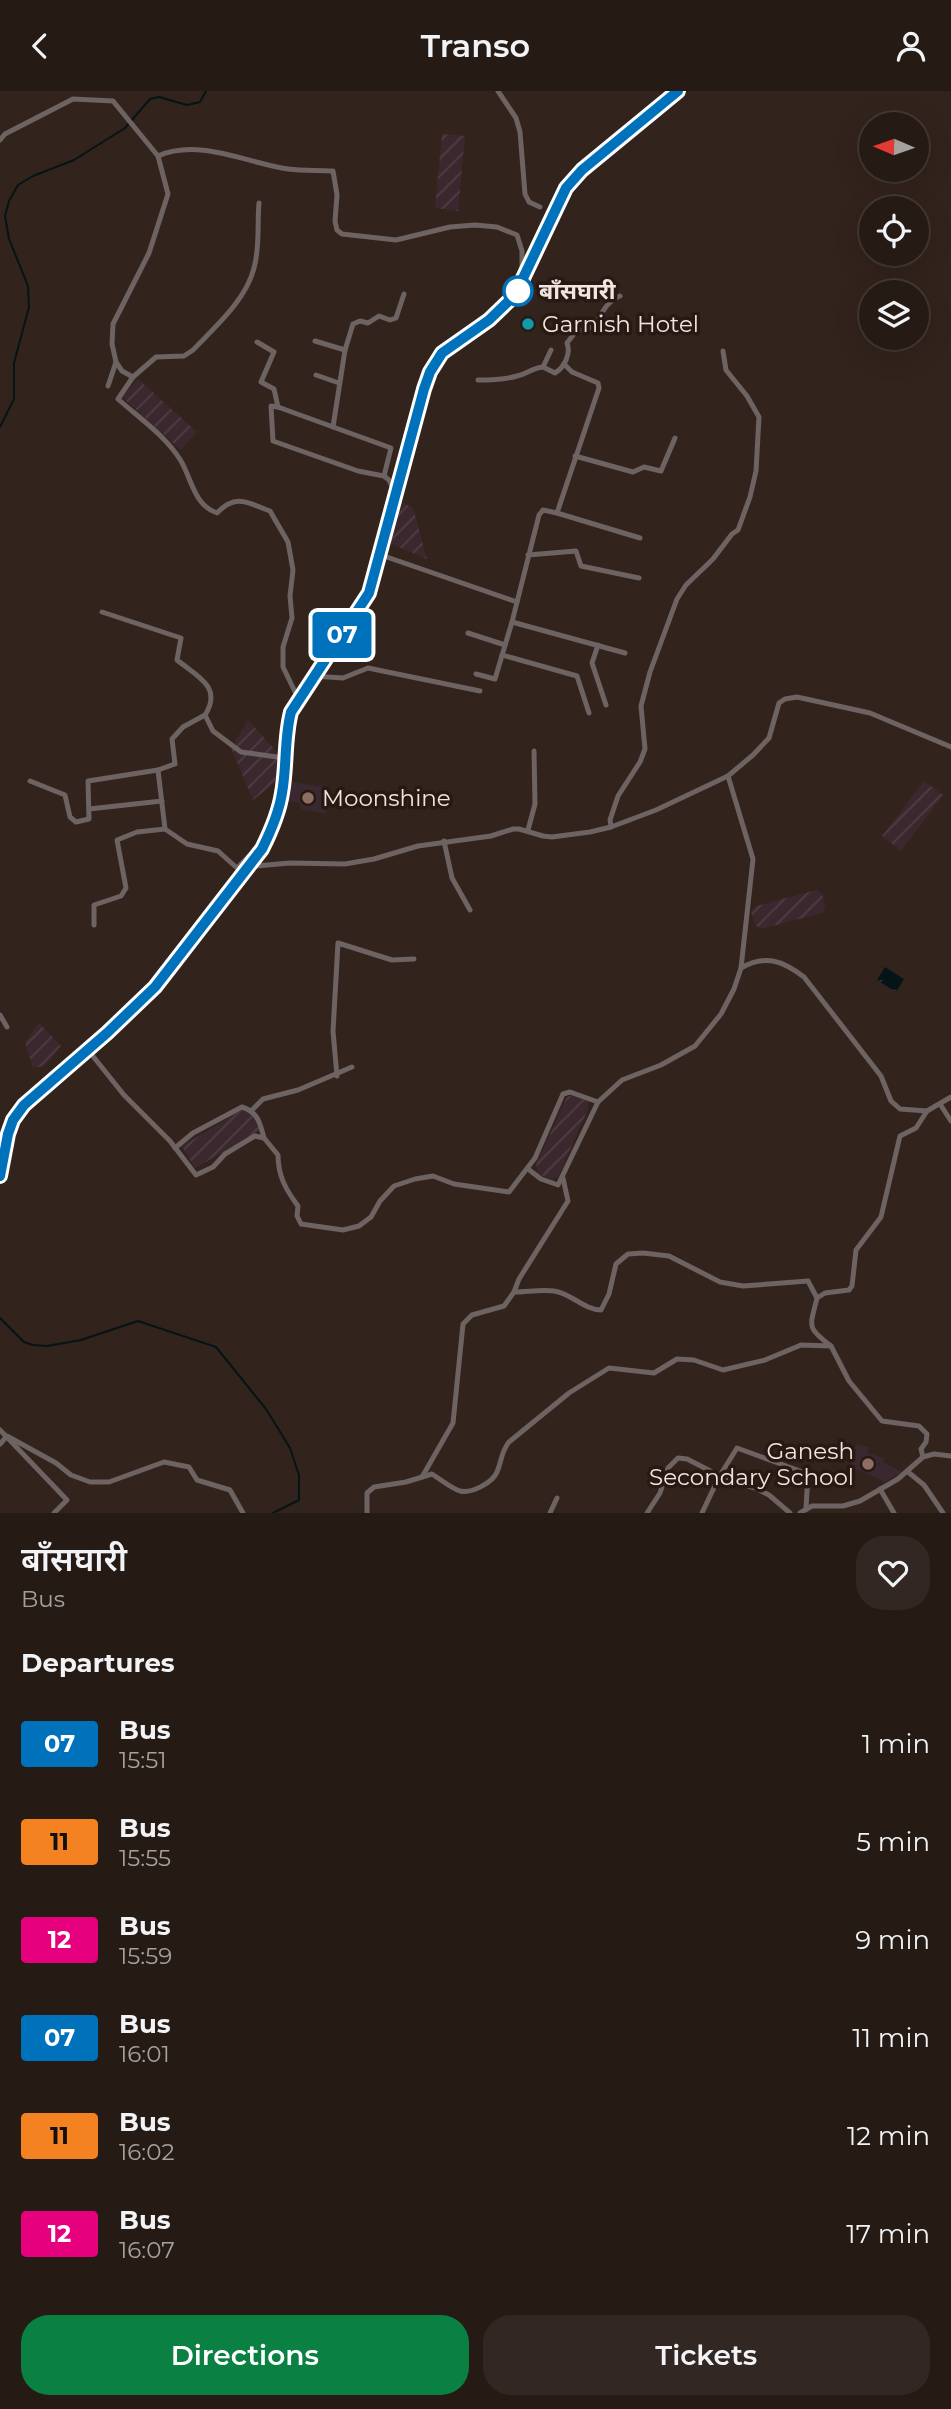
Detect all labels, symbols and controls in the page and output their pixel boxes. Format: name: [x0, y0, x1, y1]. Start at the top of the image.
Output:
text: Transo: [421, 26, 530, 65]
icon: back: [21, 27, 59, 65]
icon: person: [892, 27, 930, 65]
north arrow: [859, 112, 929, 182]
map controls: [859, 112, 929, 350]
button: locate: [859, 196, 929, 266]
marker: बाँसघारी: [503, 276, 533, 306]
place label: बाँसघारी: [539, 277, 617, 305]
button: layers: [859, 280, 929, 350]
place label: Garnish Hotel: [542, 310, 699, 338]
marker: Garnish Hotel: [520, 316, 536, 332]
line badge: 07: [310, 612, 374, 658]
text: 07: [326, 620, 358, 649]
place label: Moonshine: [322, 784, 451, 812]
marker: Moonshine: [300, 790, 316, 806]
place label: Ganesh Secondary School: [649, 1437, 854, 1491]
marker: Ganesh Secondary School: [860, 1456, 876, 1472]
button: heart: [856, 1536, 930, 1610]
text: बाँसघारी: [21, 1539, 127, 1579]
text: Bus: [21, 1585, 65, 1613]
text: Departures: [21, 1647, 175, 1679]
text: Bus: [119, 1714, 171, 1746]
text: 1 min: [862, 1728, 930, 1760]
text: 07: [44, 1729, 75, 1758]
text: 15:51: [119, 1746, 167, 1774]
text: Bus: [119, 1812, 171, 1844]
text: 5 min: [856, 1826, 930, 1858]
text: 11: [50, 1827, 69, 1856]
text: 15:55: [119, 1844, 171, 1872]
text: Bus: [119, 1910, 171, 1942]
text: 9 min: [855, 1924, 930, 1956]
text: 12: [48, 1925, 71, 1954]
text: 15:59: [119, 1942, 172, 1970]
text: Bus: [119, 2008, 171, 2040]
text: 11 min: [852, 2022, 930, 2054]
text: 07: [44, 2023, 75, 2052]
text: 16:01: [119, 2040, 170, 2068]
text: Bus: [119, 2106, 171, 2138]
text: 12 min: [847, 2120, 930, 2152]
text: 11: [50, 2121, 69, 2150]
text: 16:02: [119, 2138, 174, 2166]
text: Bus: [119, 2204, 171, 2236]
text: 17 min: [846, 2218, 930, 2250]
text: 12: [48, 2219, 71, 2248]
text: 16:07: [119, 2236, 175, 2264]
button: Directions: [21, 2315, 469, 2395]
button: Tickets: [483, 2315, 930, 2395]

